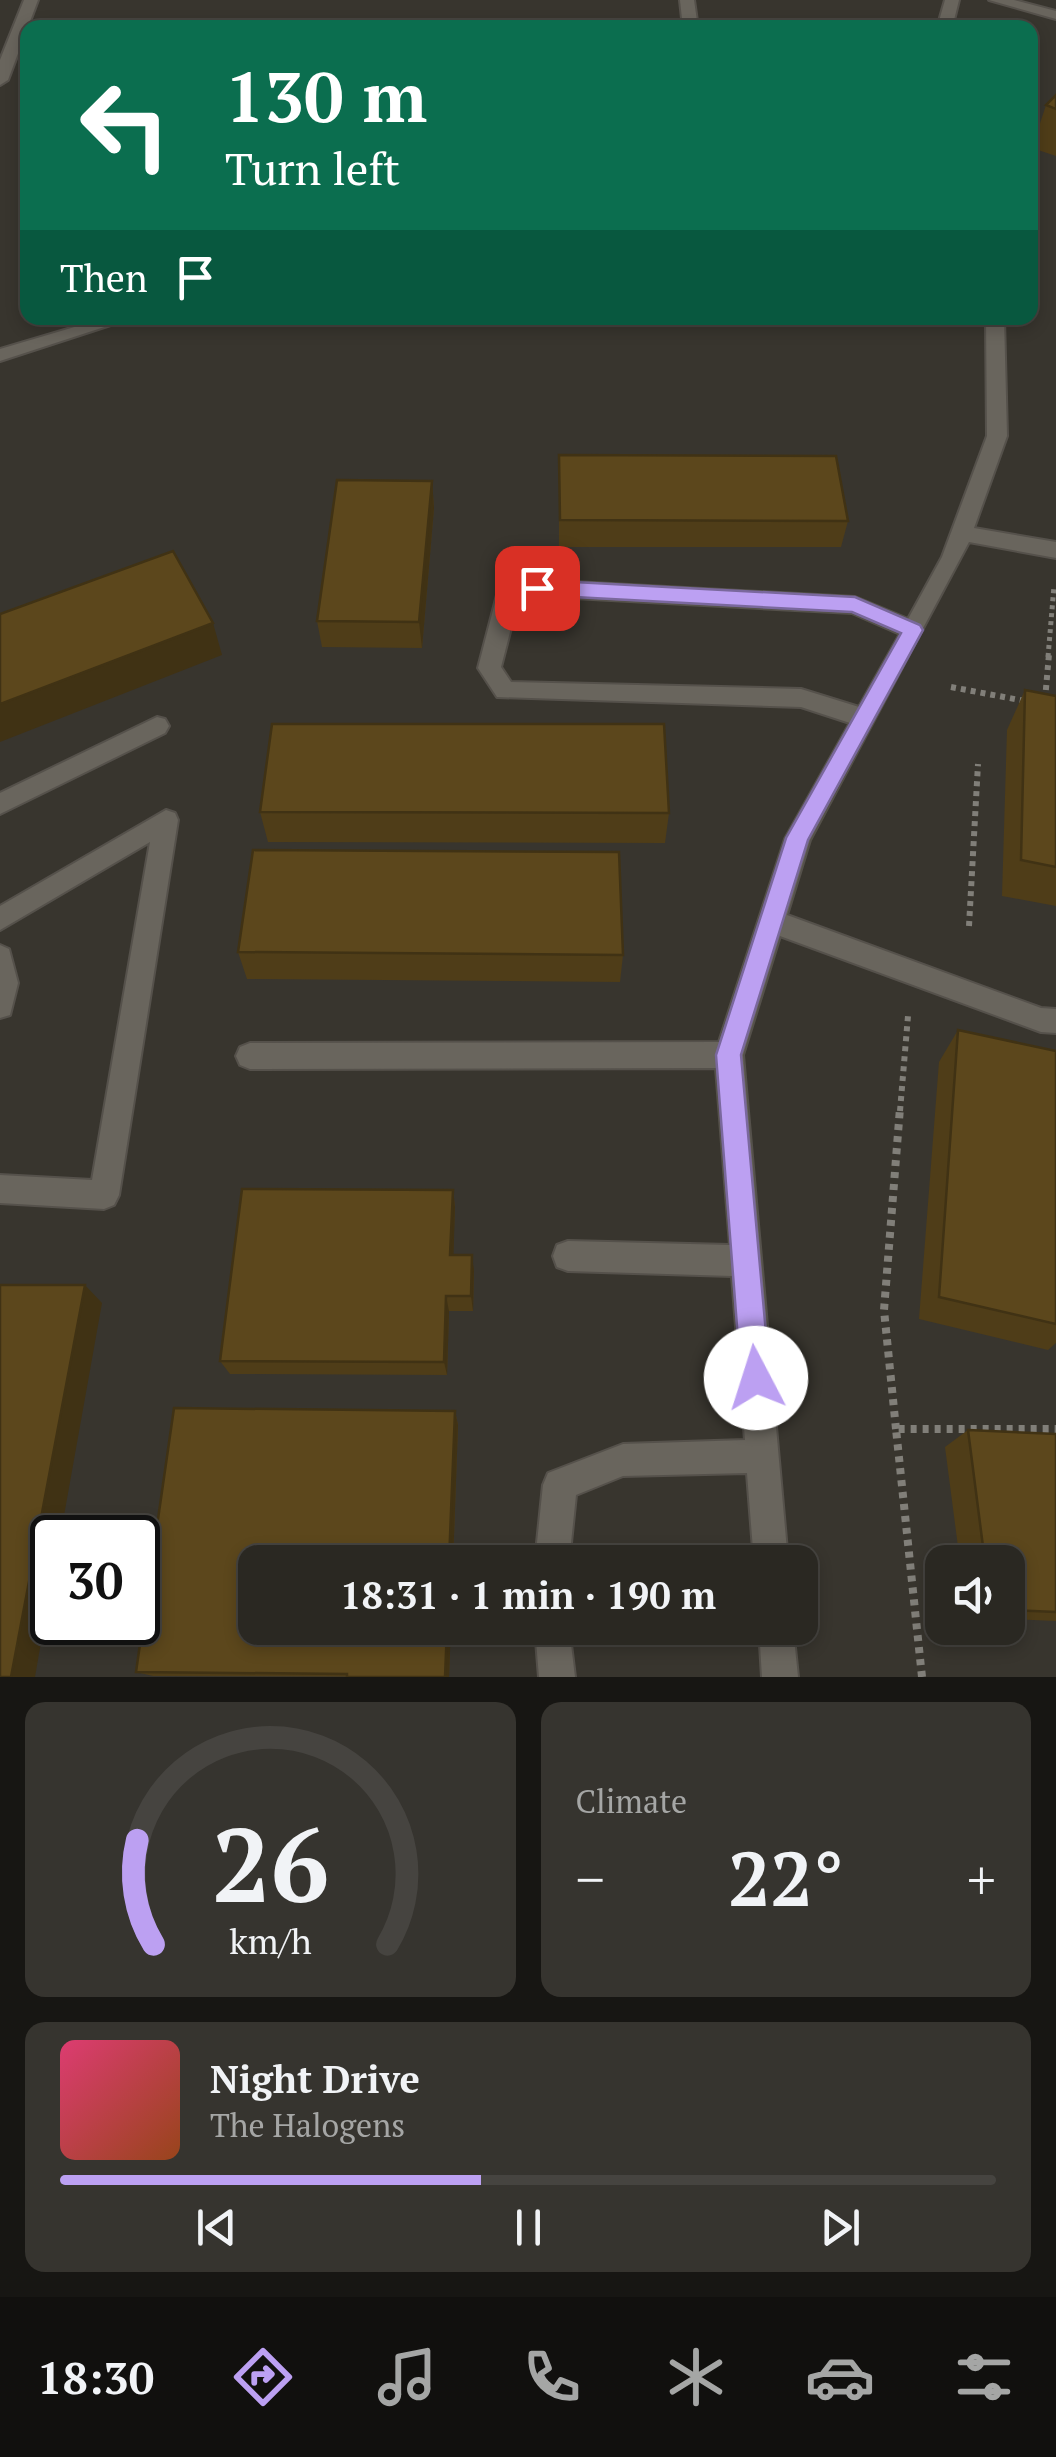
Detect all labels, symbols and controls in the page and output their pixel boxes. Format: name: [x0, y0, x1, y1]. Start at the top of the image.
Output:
text: 130 m: [225, 49, 427, 142]
icon: left: [60, 60, 190, 190]
text: Turn left: [225, 138, 400, 198]
icon: arrive: [168, 250, 223, 305]
text: Then: [60, 253, 148, 303]
pin: [495, 546, 580, 631]
icon: arrive: [510, 561, 565, 616]
position arrow: [704, 1326, 808, 1430]
speed limit sign: 30: [30, 1515, 160, 1645]
map controls: [925, 1545, 1025, 1645]
button: sound: [925, 1545, 1025, 1645]
text: 18:31 · 1 min · 190 m: [340, 1570, 716, 1620]
text: Climate: [576, 1780, 687, 1822]
text: 26: [211, 1794, 329, 1932]
text: 22°: [728, 1828, 844, 1927]
text: −: [576, 1842, 605, 1915]
text: +: [967, 1842, 996, 1915]
text: km/h: [229, 1917, 312, 1964]
text: Night Drive: [210, 2054, 420, 2104]
text: The Halogens: [210, 2104, 405, 2146]
icon: previous: [189, 2200, 244, 2255]
icon: pause: [501, 2200, 556, 2255]
icon: next: [813, 2200, 868, 2255]
icon: directions: [228, 2342, 298, 2412]
icon: music: [372, 2342, 442, 2412]
icon: phone: [517, 2342, 587, 2412]
icon: climate: [661, 2342, 731, 2412]
icon: car: [805, 2342, 875, 2412]
icon: filters: [949, 2342, 1019, 2412]
text: 18:30: [37, 2347, 154, 2407]

